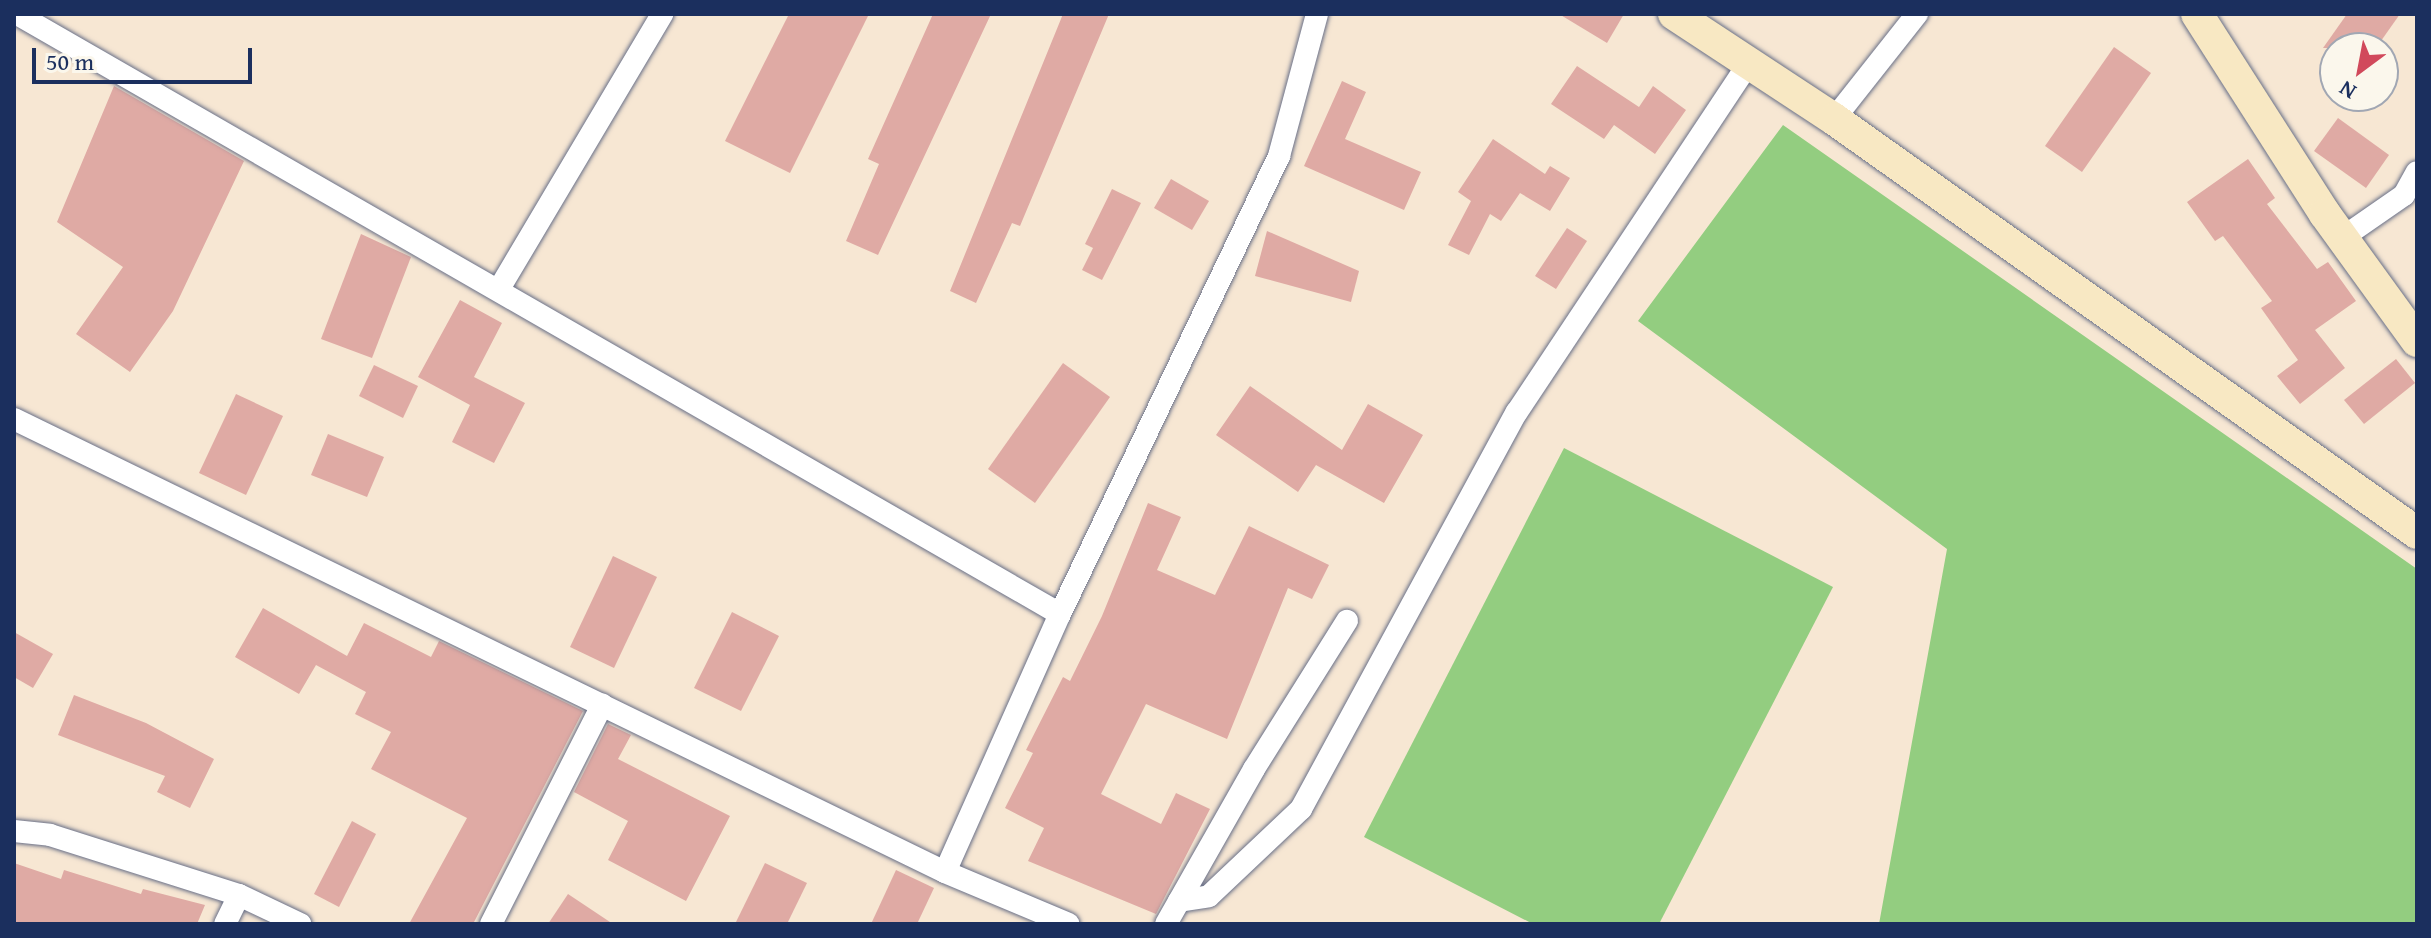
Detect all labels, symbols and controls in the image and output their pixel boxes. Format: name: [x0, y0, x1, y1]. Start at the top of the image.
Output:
scale bar: [36, 32, 256, 82]
north arrow: [2319, 32, 2399, 112]
text: 50 m: [46, 44, 94, 79]
text: N: [2333, 73, 2362, 108]

